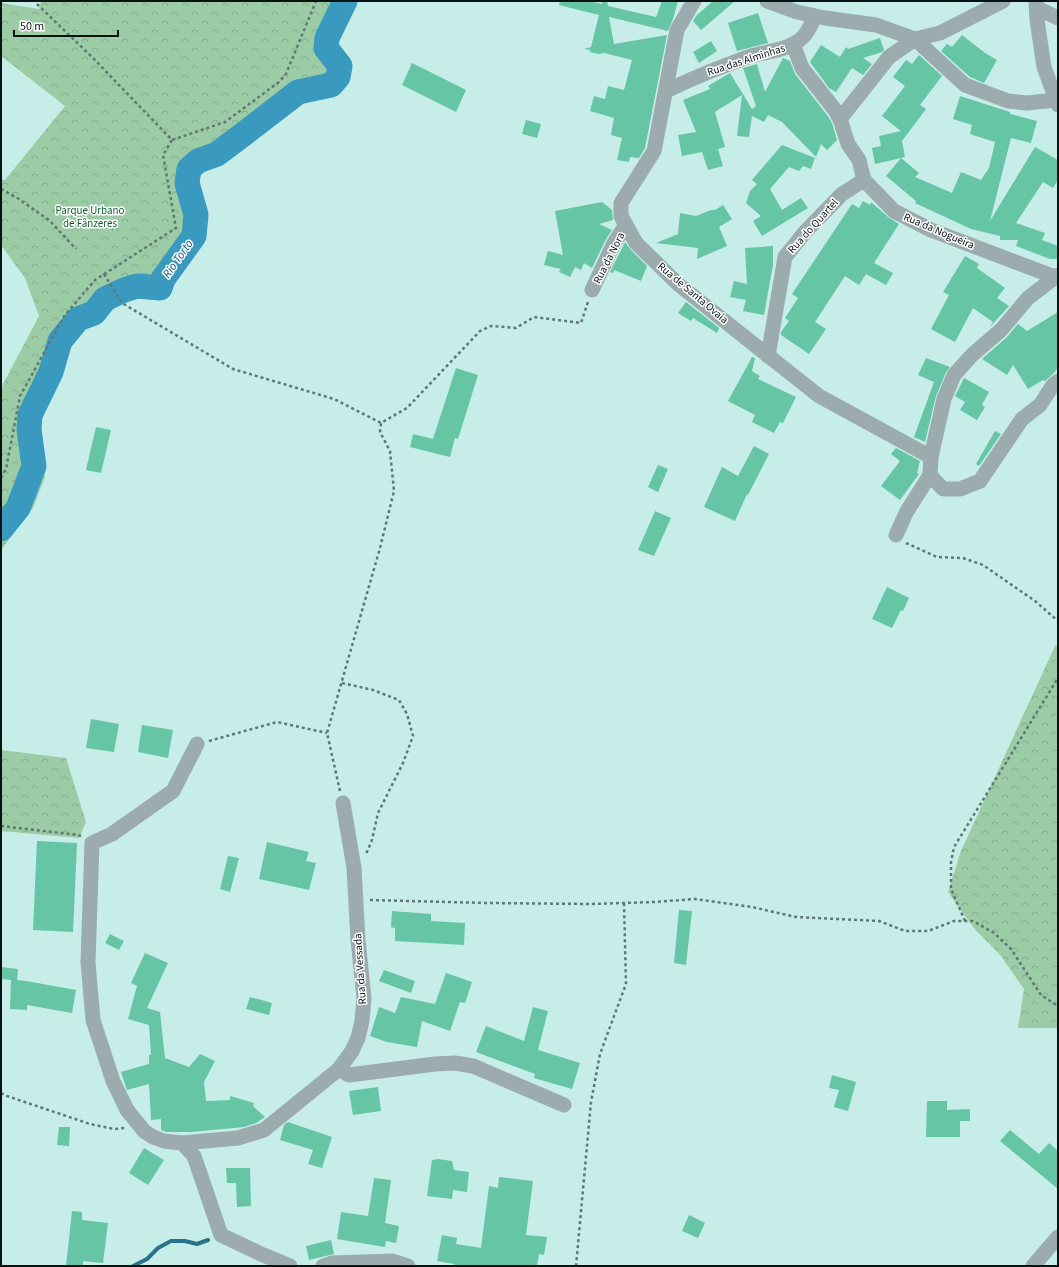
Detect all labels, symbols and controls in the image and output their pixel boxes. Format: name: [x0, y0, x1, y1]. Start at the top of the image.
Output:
scale bar: [14, 12, 118, 38]
text: 50 m: [20, 18, 44, 35]
street label: Rua das Alminhas: [705, 40, 787, 80]
street label: Rua do Quartel: [784, 195, 842, 257]
park label: Parque Urbano de Fânzeres: [55, 203, 125, 231]
street label: Rua da Nogueira: [901, 209, 977, 253]
street label: Rua da Nora: [590, 230, 628, 286]
water label: Rio Torto: [159, 236, 197, 282]
street label: Rua de Santa Ovaia: [654, 259, 732, 327]
street label: Rua da Vessada: [350, 933, 370, 1005]

